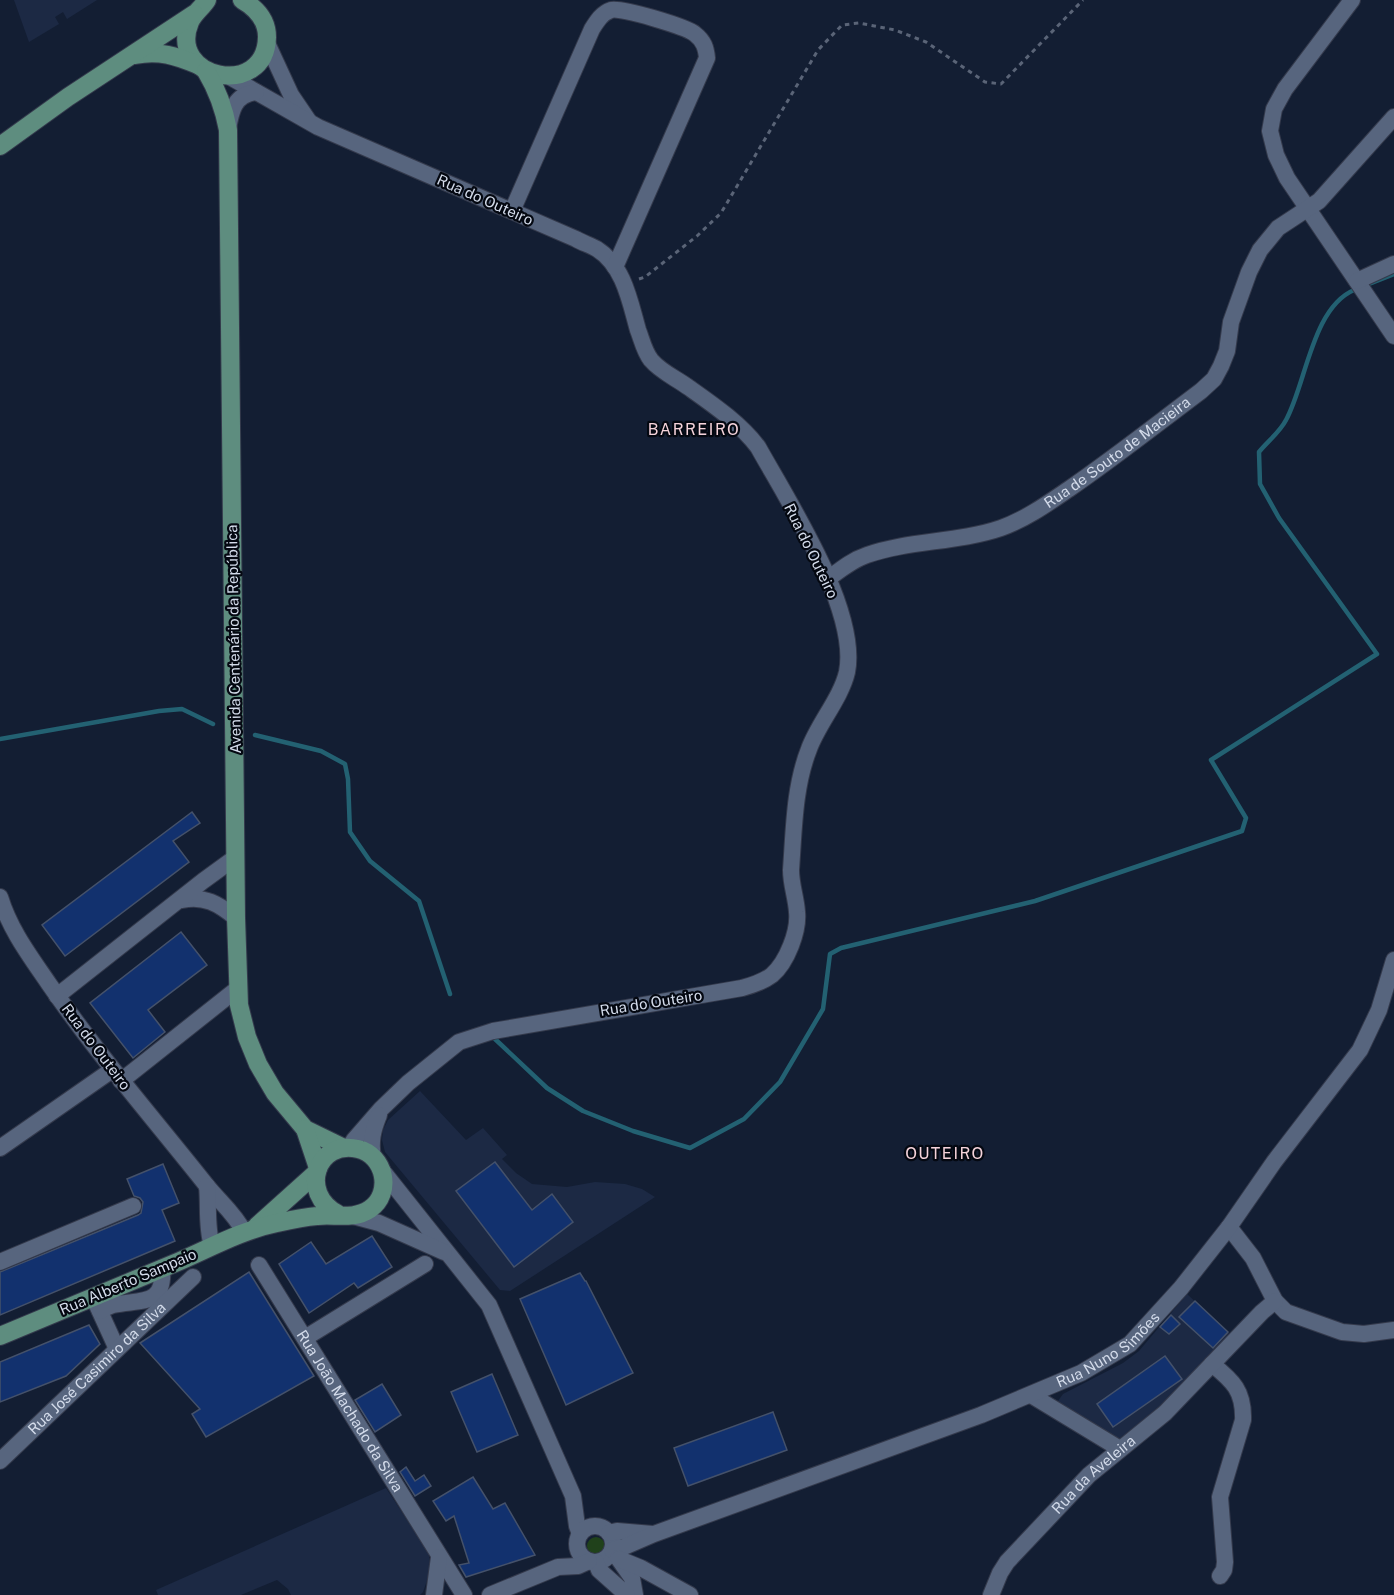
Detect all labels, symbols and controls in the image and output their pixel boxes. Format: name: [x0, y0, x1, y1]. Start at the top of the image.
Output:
street label: Rua do Outeiro: [435, 171, 536, 228]
street label: Rua de Souto de Macieira: [1041, 393, 1193, 511]
district label: BARREIRO: [648, 420, 740, 439]
street label: Rua do Outeiro: [781, 501, 842, 601]
street label: Avenida Centenário da República: [223, 524, 244, 754]
street label: Rua do Outeiro: [599, 986, 703, 1019]
street label: Rua do Outeiro: [59, 1000, 134, 1093]
district label: OUTEIRO: [905, 1144, 985, 1163]
street label: Rua Alberto Sampaio: [57, 1245, 199, 1318]
street label: Rua José Casimiro da Silva: [24, 1299, 169, 1438]
street label: Rua Nuno Simões: [1054, 1308, 1163, 1390]
street label: Rua João Machado da Silva: [294, 1327, 407, 1495]
street label: Rua da Aveleira: [1048, 1432, 1139, 1517]

